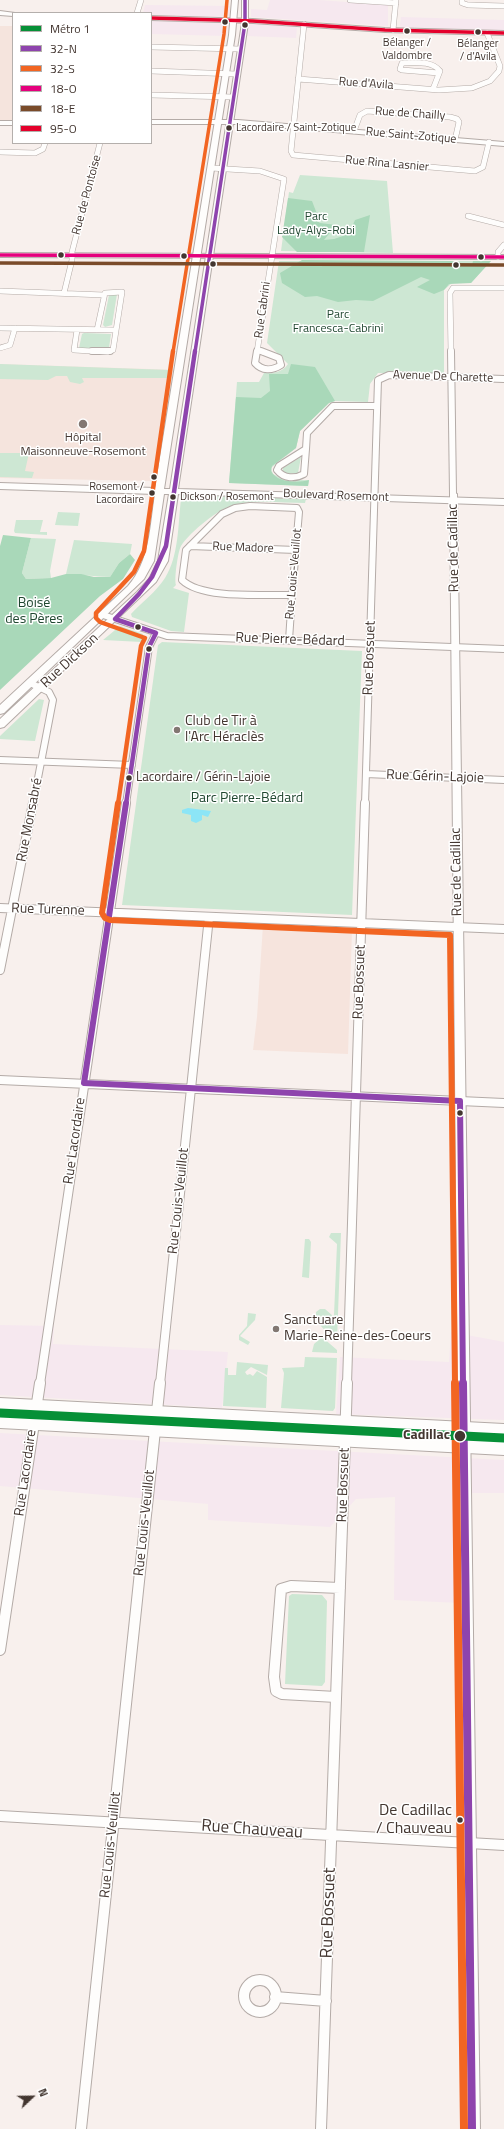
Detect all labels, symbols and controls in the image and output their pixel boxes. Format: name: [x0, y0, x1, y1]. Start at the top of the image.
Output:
legend: [12, 12, 152, 144]
unlabelled marker: [220, 17, 230, 27]
text: Métro 1: [50, 19, 90, 38]
unlabelled marker: [240, 20, 250, 30]
marker: Bélanger / Valdombre: [402, 26, 412, 36]
marker: Bélanger / d'Avila: [473, 27, 483, 37]
place label: Bélanger / Valdombre: [382, 36, 432, 62]
place label: Bélanger / d'Avila: [457, 37, 499, 63]
text: 32-N: [50, 39, 77, 58]
text: 32-S: [50, 59, 75, 78]
street label: Rue d'Avila: [338, 75, 394, 93]
text: 18-O: [50, 79, 77, 98]
text: 18-E: [50, 99, 75, 118]
street label: Rue de Chailly: [374, 104, 446, 124]
text: 95-O: [50, 119, 77, 138]
place label: Lacordaire / Saint-Zotique: [236, 121, 356, 135]
marker: Lacordaire / Saint-Zotique: [224, 123, 234, 133]
street label: Rue Saint-Zotique: [365, 125, 457, 147]
street label: Rue de Pontoise: [69, 153, 105, 237]
street label: Rue Rina Lasnier: [344, 153, 430, 175]
park label: Parc Lady-Alys-Robi: [277, 210, 355, 238]
unlabelled marker: [56, 250, 66, 260]
unlabelled marker: [179, 251, 189, 261]
unlabelled marker: [476, 252, 486, 262]
unlabelled marker: [208, 259, 218, 269]
unlabelled marker: [451, 260, 461, 270]
street label: Rue Cabrini: [252, 281, 274, 339]
park label: Parc Francesca-Cabrini: [293, 308, 383, 336]
street label: Avenue De Charette: [393, 368, 493, 386]
marker: Hôpital Maisonneuve-Rosemont: [77, 418, 89, 430]
place label: Hôpital Maisonneuve-Rosemont: [20, 431, 146, 459]
unlabelled marker: [149, 472, 159, 482]
place label: Rosemont / Lacordaire: [89, 480, 144, 506]
street label: Boulevard Rosemont: [283, 487, 389, 505]
marker: Rosemont / Lacordaire: [147, 488, 157, 498]
place label: Dickson / Rosemont: [180, 490, 274, 504]
marker: Dickson / Rosemont: [168, 492, 178, 502]
street label: Rue de Cadillac: [445, 504, 463, 592]
street label: Rue Louis-Veuillot: [283, 528, 305, 620]
street label: Rue Madore: [212, 540, 274, 556]
park label: Boisé des Pères: [5, 596, 63, 628]
street label: Rue Bossuet: [360, 620, 380, 696]
unlabelled marker: [133, 622, 143, 632]
street label: Rue Dickson: [38, 630, 102, 692]
street label: Rue Pierre-Bédard: [235, 630, 345, 650]
unlabelled marker: [144, 644, 154, 654]
place label: Club de Tir à l'Arc Héraclès: [185, 714, 264, 746]
marker: Club de Tir à l'Arc Héraclès: [172, 725, 182, 735]
street label: Rue Gérin-Lajoie: [386, 767, 484, 787]
place label: Lacordaire / Gérin-Lajoie: [136, 770, 270, 786]
marker: Lacordaire / Gérin-Lajoie: [124, 773, 134, 783]
street label: Rue Monsabré: [14, 776, 46, 864]
park label: Parc Pierre-Bédard: [191, 791, 303, 807]
street label: Rue de Cadillac: [448, 828, 466, 916]
street label: Rue Turenne: [11, 900, 85, 920]
street label: Rue Bossuet: [350, 944, 370, 1020]
street label: Rue Lacordaire: [61, 1097, 89, 1185]
unlabelled marker: [455, 1108, 465, 1118]
street label: Rue Louis-Veuillot: [165, 1147, 193, 1255]
place label: Sanctuare Marie-Reine-des-Coeurs: [284, 1313, 431, 1346]
marker: Sanctuare Marie-Reine-des-Coeurs: [271, 1324, 281, 1334]
place label: Cadillac: [403, 1428, 450, 1444]
street label: Rue Lacordaire: [12, 1429, 40, 1517]
marker: Cadillac: [453, 1429, 467, 1443]
street label: Rue Bossuet: [334, 1447, 354, 1523]
street label: Rue Louis-Veuillot: [131, 1469, 159, 1577]
street label: Rue Louis-Veuillot: [97, 1791, 125, 1899]
place label: De Cadillac / Chauveau: [376, 1801, 452, 1839]
marker: De Cadillac / Chauveau: [455, 1815, 465, 1825]
street label: Rue Chauveau: [200, 1816, 304, 1844]
street label: Rue Bossuet: [317, 1867, 341, 1959]
north arrow: [12, 2077, 52, 2117]
text: N: [34, 2086, 52, 2099]

